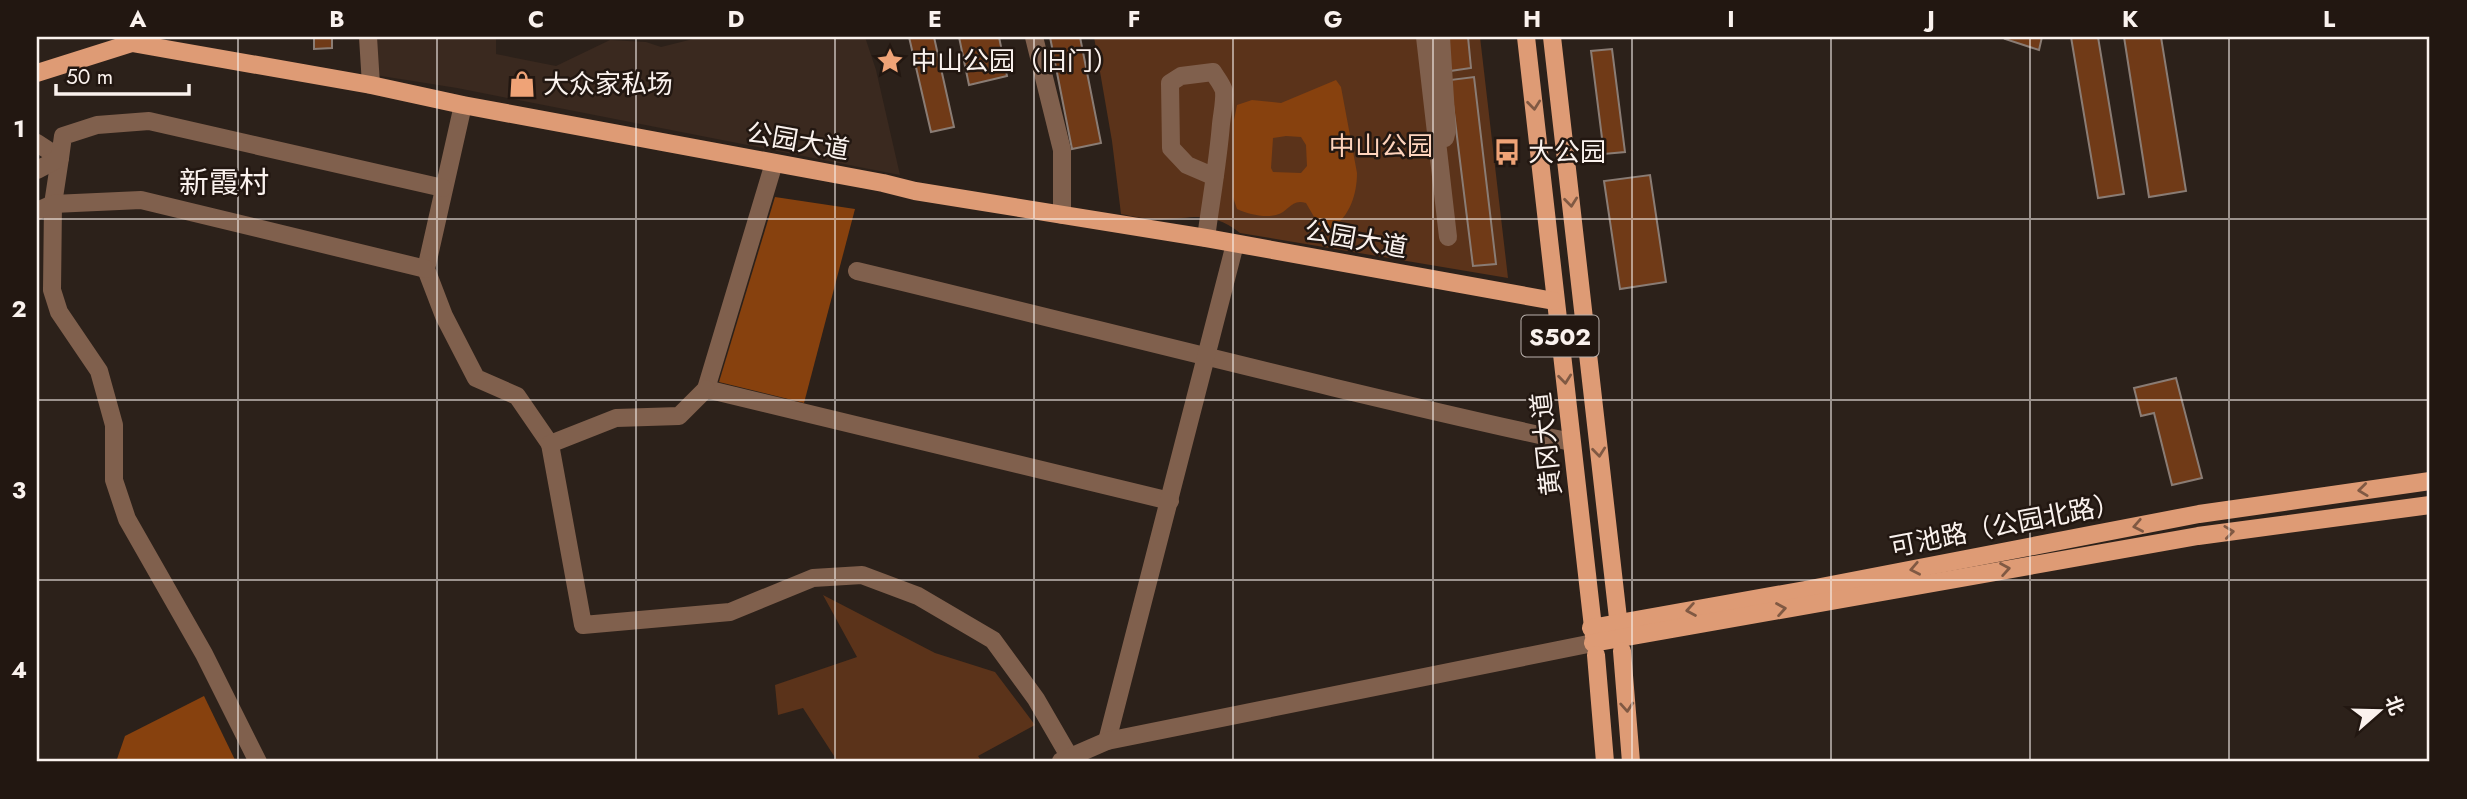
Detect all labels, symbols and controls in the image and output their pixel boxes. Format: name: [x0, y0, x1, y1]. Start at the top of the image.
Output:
text: A: [129, 2, 147, 36]
text: B: [329, 2, 345, 36]
text: C: [528, 2, 544, 36]
text: D: [728, 2, 745, 36]
text: E: [928, 2, 942, 36]
text: F: [1128, 2, 1140, 36]
text: G: [1324, 2, 1342, 36]
text: H: [1523, 2, 1541, 36]
text: I: [1727, 2, 1735, 36]
text: J: [1923, 2, 1935, 36]
text: K: [2122, 2, 2139, 36]
text: L: [2323, 2, 2336, 36]
place label: 中山公园（旧门）: [911, 42, 1119, 80]
place icon: 中山公园（旧门）: [875, 46, 905, 76]
scale bar: [56, 52, 189, 96]
text: 50 m: [66, 62, 113, 92]
place label: 大众家私场: [543, 65, 673, 103]
shop icon: 大众家私场: [507, 69, 537, 99]
one-way arrow: [1526, 99, 1541, 110]
text: 1: [13, 112, 25, 146]
street label: 公园大道: [743, 113, 853, 169]
park label: 中山公园: [1329, 127, 1433, 165]
place label: 大公园: [1528, 133, 1606, 171]
bus stop icon: 大公园: [1492, 137, 1522, 167]
district label: 新霞村: [179, 161, 269, 204]
one-way arrow: [1563, 197, 1578, 208]
street label: 公园大道: [1301, 211, 1411, 267]
text: 2: [11, 292, 27, 326]
road number: S502: [1522, 316, 1598, 356]
one-way arrow: [1558, 373, 1573, 385]
street label: 黄冈大道: [1522, 390, 1570, 498]
one-way arrow: [1592, 447, 1607, 458]
text: 3: [12, 473, 26, 507]
one-way arrow: [2357, 482, 2368, 497]
street label: 可池路（公园北路）: [1887, 484, 2123, 566]
one-way arrow: [2132, 517, 2144, 532]
one-way arrow: [2223, 524, 2235, 539]
one-way arrow: [1909, 561, 1921, 576]
one-way arrow: [1999, 563, 2011, 578]
one-way arrow: [1685, 602, 1697, 617]
one-way arrow: [1775, 602, 1787, 617]
text: 4: [11, 653, 27, 687]
north arrow: [2344, 676, 2414, 746]
text: 北: [2379, 692, 2410, 719]
one-way arrow: [1619, 701, 1634, 712]

